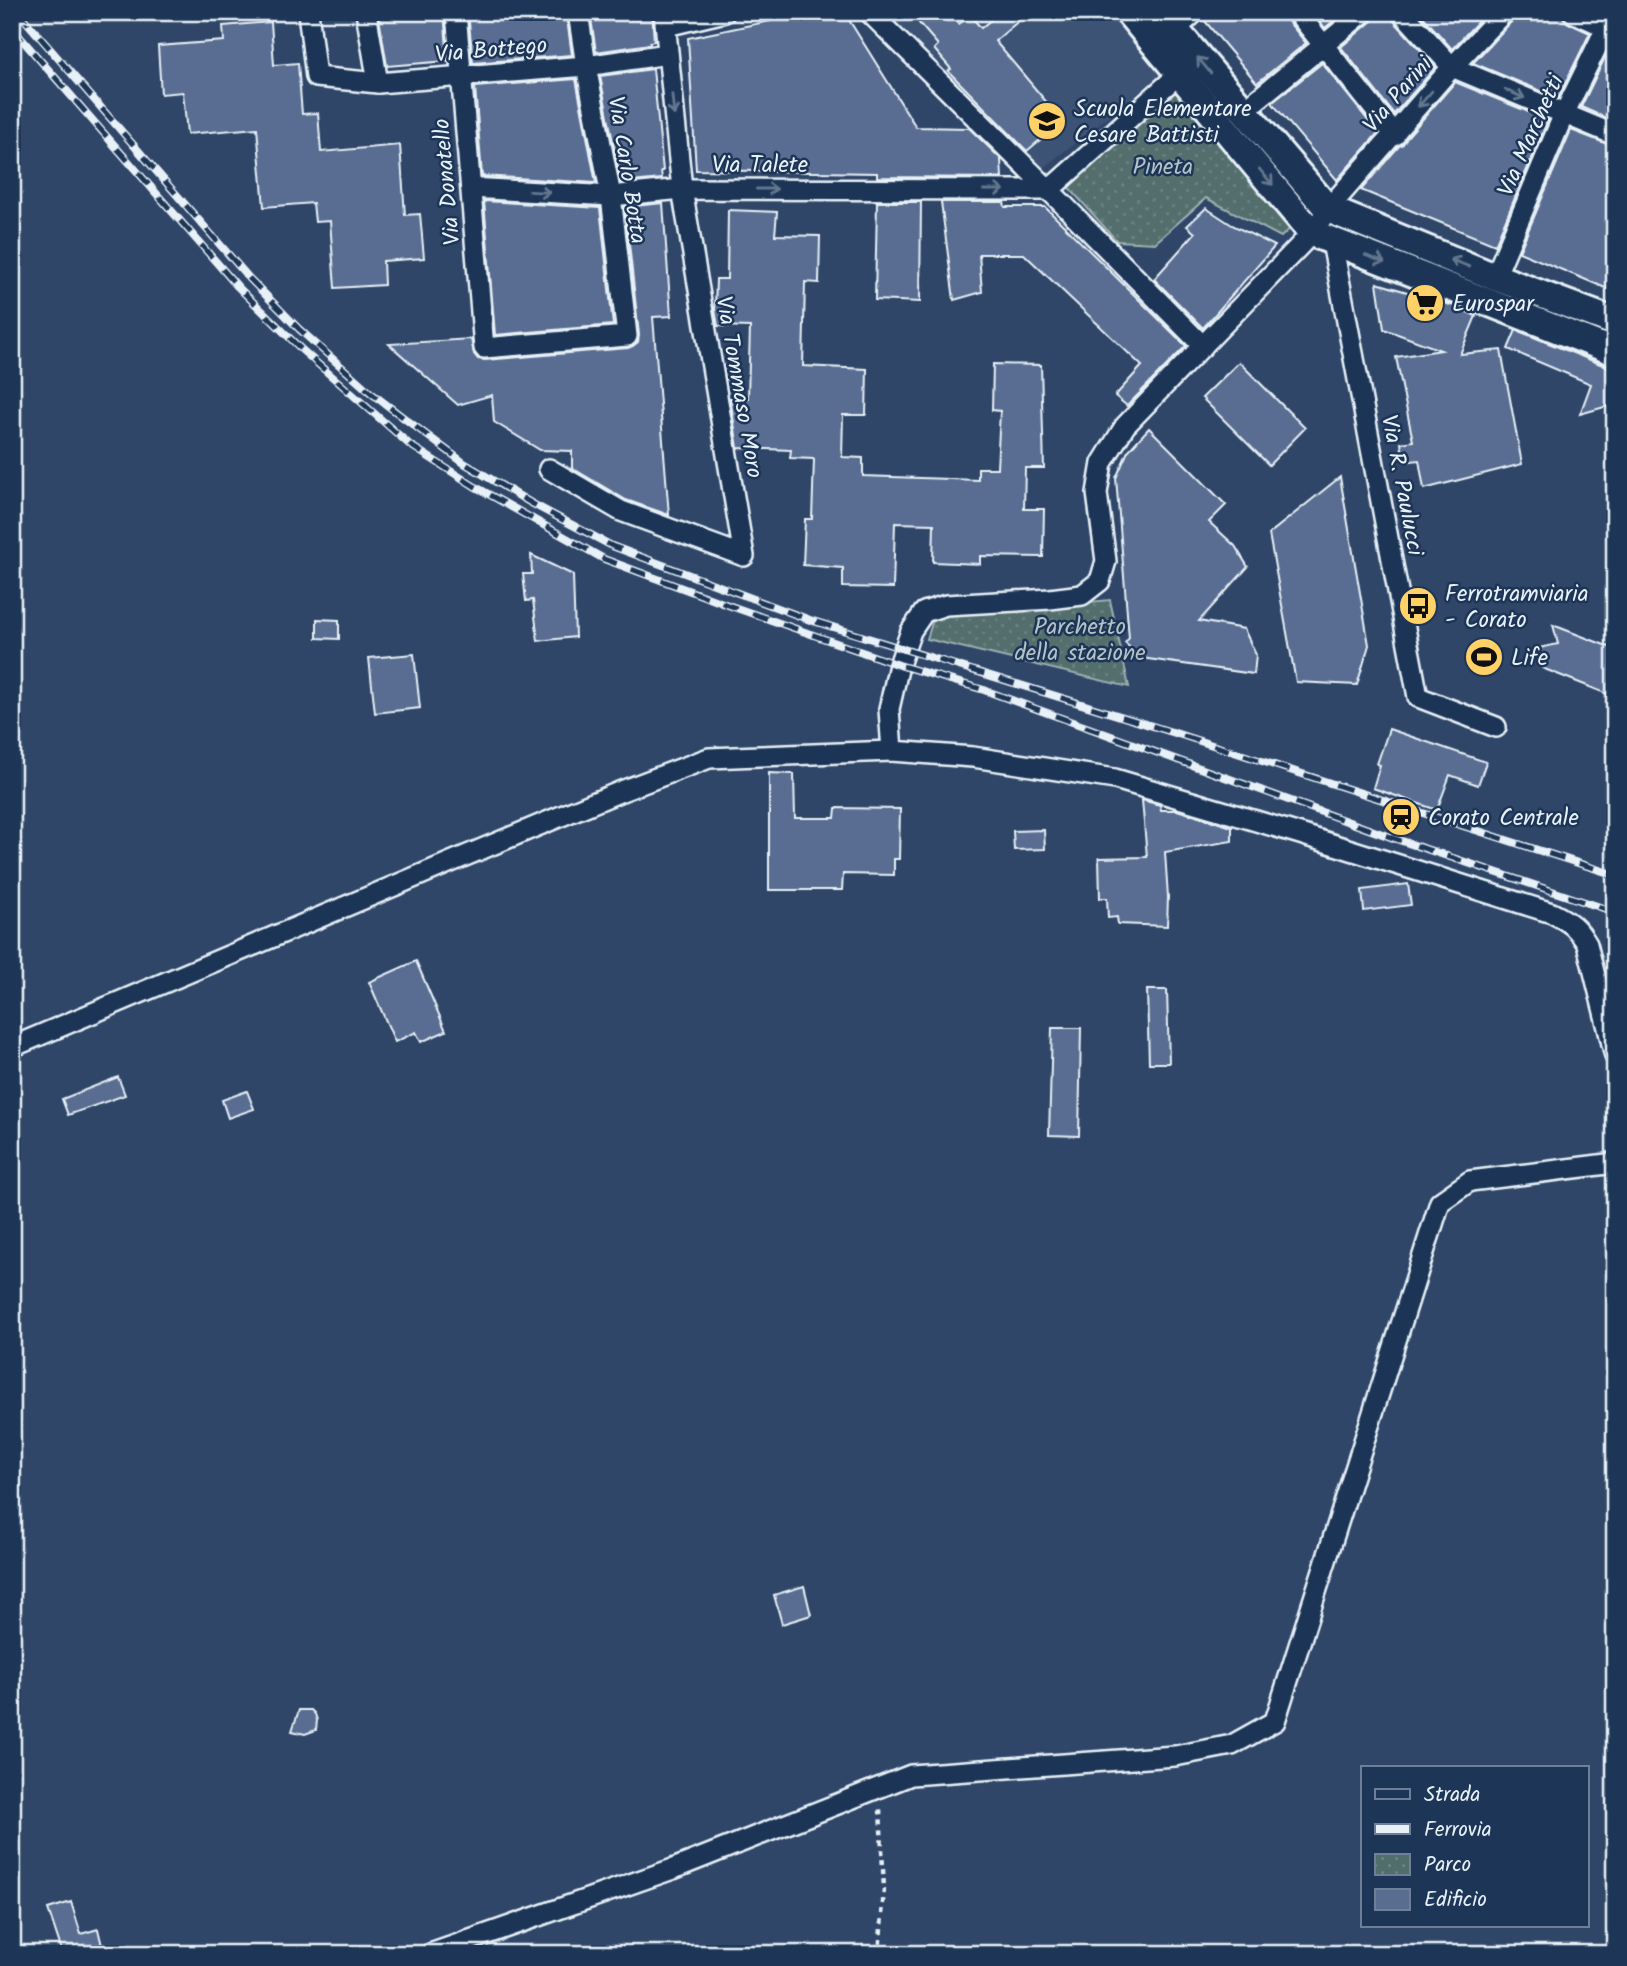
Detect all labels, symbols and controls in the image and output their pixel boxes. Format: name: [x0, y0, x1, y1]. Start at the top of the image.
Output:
street label: Via Bottego: [434, 28, 549, 74]
street label: Via Parini: [1355, 48, 1443, 142]
one-way arrow: [1196, 56, 1212, 74]
street label: Via Marchetti: [1489, 68, 1575, 203]
one-way arrow: [1504, 88, 1526, 101]
one-way arrow: [1417, 90, 1433, 108]
place label: Scuola Elementare Cesare Battisti: [1074, 92, 1252, 154]
one-way arrow: [667, 93, 680, 115]
street label: Via Carlo Botta: [597, 94, 655, 247]
school or university icon: Scuola Elementare Cesare Battisti: [1026, 100, 1068, 142]
street label: Via Donatello: [425, 117, 471, 247]
street label: Via Talete: [712, 148, 808, 184]
park label: Pineta: [1133, 150, 1193, 186]
one-way arrow: [1258, 168, 1274, 186]
one-way arrow: [755, 182, 778, 196]
one-way arrow: [982, 183, 1005, 197]
one-way arrow: [528, 186, 550, 199]
one-way arrow: [1364, 254, 1386, 266]
one-way arrow: [1449, 255, 1471, 268]
supermarket icon: Eurospar: [1404, 282, 1446, 324]
place label: Eurospar: [1452, 287, 1535, 323]
street label: Via Tommaso Moro: [704, 294, 772, 481]
street label: Via R. Paulucci: [1370, 412, 1433, 560]
place label: Ferrotramviaria - Corato: [1445, 577, 1588, 639]
bus stop icon: Ferrotramviaria - Corato: [1397, 585, 1439, 627]
park label: Parchetto della stazione: [1014, 610, 1146, 672]
sports icon: Life: [1463, 636, 1505, 678]
place label: Life: [1511, 641, 1548, 677]
station icon: Corato Centrale: [1380, 796, 1422, 838]
place label: Corato Centrale: [1428, 801, 1579, 837]
legend: [1361, 1766, 1588, 1927]
text: Strada: [1424, 1779, 1480, 1812]
text: Ferrovia: [1424, 1814, 1492, 1847]
text: Parco: [1424, 1849, 1471, 1882]
text: Edificio: [1424, 1884, 1487, 1917]

